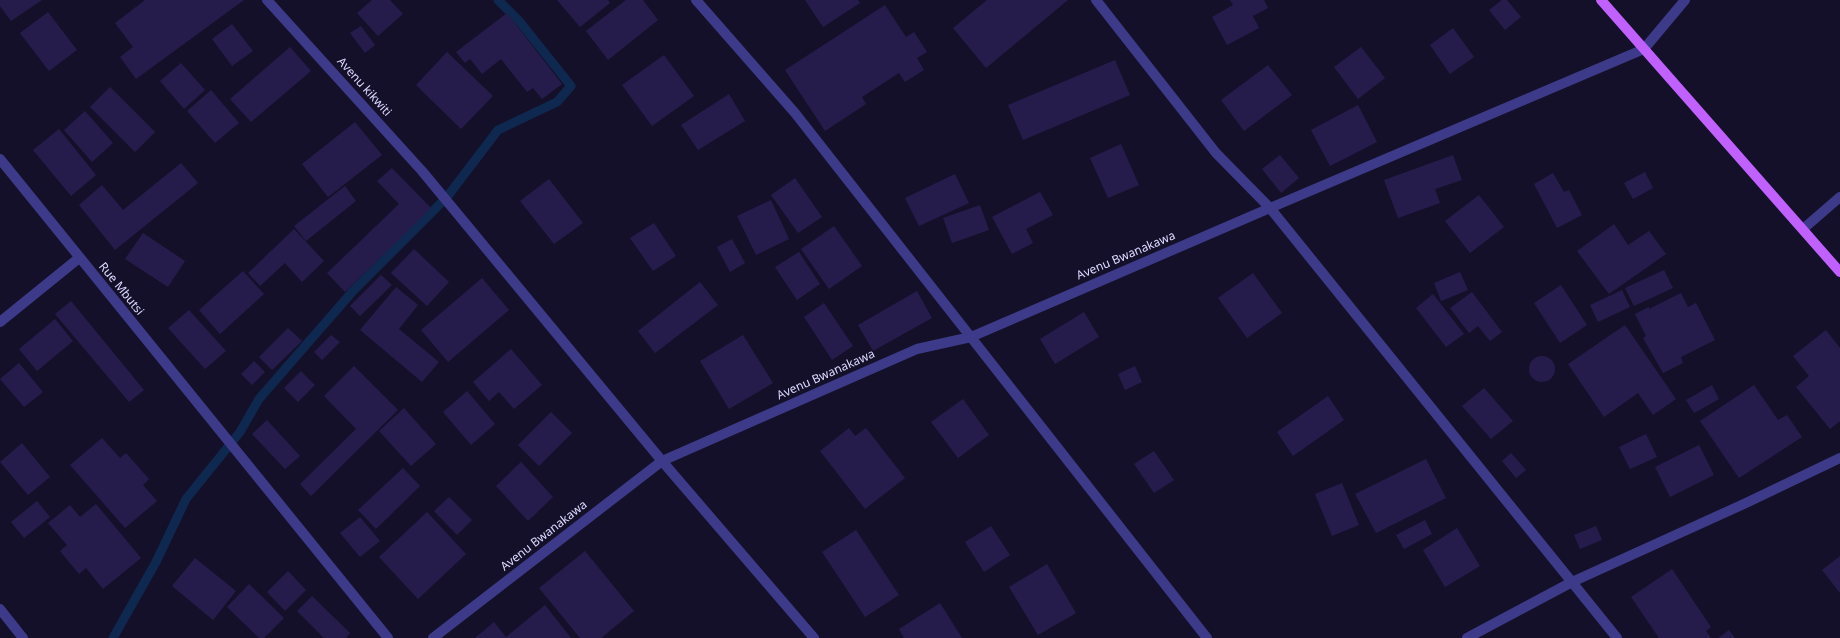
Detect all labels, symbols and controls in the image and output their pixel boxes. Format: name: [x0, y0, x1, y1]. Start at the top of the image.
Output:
street label: Avenu kikwiti: [334, 55, 394, 119]
street label: Avenu Bwanakawa: [1074, 229, 1178, 283]
street label: Rue Mbutsi: [95, 260, 147, 318]
street label: Avenu Bwanakawa: [775, 347, 877, 403]
street label: Avenu Bwanakawa: [498, 498, 590, 574]

